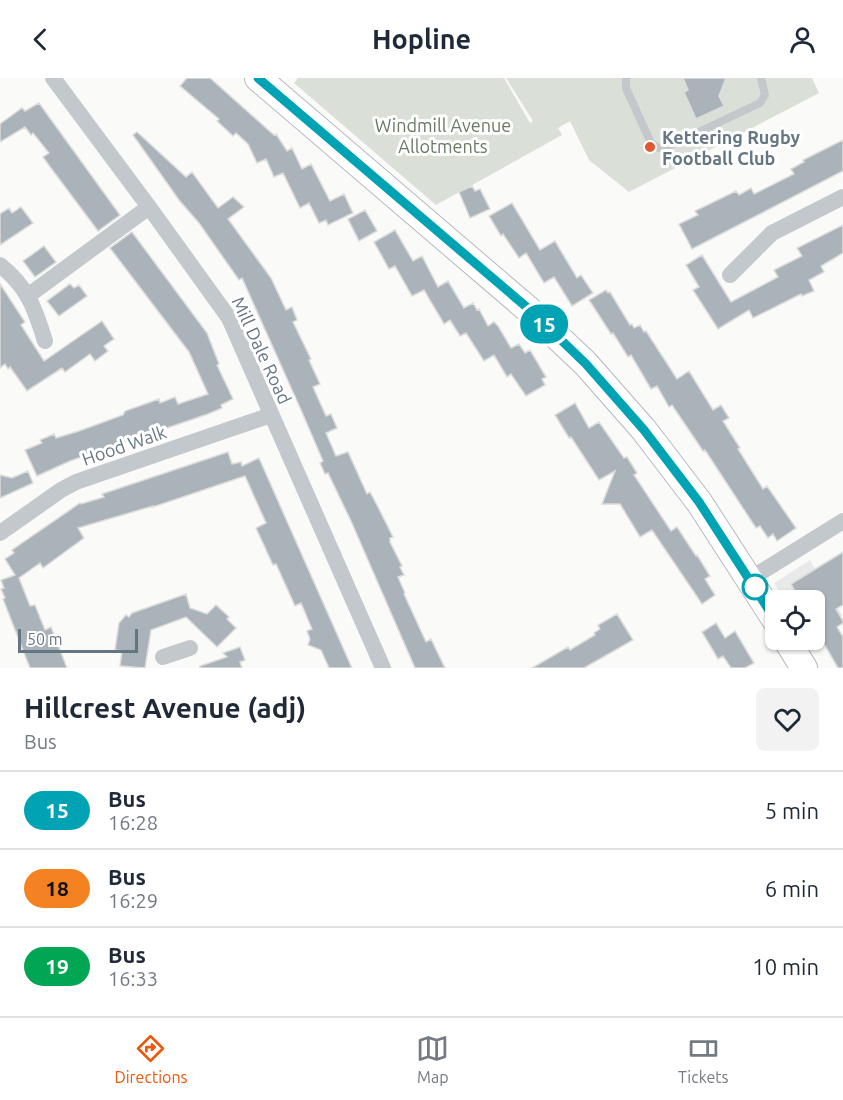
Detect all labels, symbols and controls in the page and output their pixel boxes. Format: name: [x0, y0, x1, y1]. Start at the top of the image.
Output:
icon: back: [24, 23, 57, 56]
icon: person: [786, 23, 819, 56]
text: Hopline: [372, 24, 471, 54]
park label: Windmill Avenue Allotments: [375, 115, 511, 156]
place label: Kettering Rugby Football Club: [662, 127, 801, 168]
marker: Kettering Rugby Football Club: [643, 140, 657, 154]
street label: Mill Dale Road: [228, 293, 296, 407]
line badge: 15: [517, 304, 571, 344]
text: 15: [532, 312, 556, 336]
street label: Hood Walk: [79, 421, 169, 469]
unlabelled marker: [742, 574, 768, 600]
map controls: [765, 590, 825, 650]
button: locate: [765, 590, 825, 650]
scale bar: [18, 626, 138, 654]
text: 50 m: [27, 630, 63, 648]
button: heart: [756, 688, 819, 751]
text: Hillcrest Avenue (adj): [24, 692, 306, 723]
text: Bus: [24, 730, 57, 753]
text: Bus: [108, 786, 146, 811]
text: 15: [45, 798, 69, 822]
text: 5 min: [765, 798, 819, 823]
text: 16:28: [108, 811, 158, 834]
text: Bus: [108, 864, 146, 889]
text: 18: [45, 876, 69, 900]
text: 6 min: [765, 876, 819, 901]
text: 16:29: [108, 889, 158, 912]
text: Bus: [108, 942, 146, 967]
text: 19: [45, 954, 69, 978]
text: 10 min: [752, 954, 819, 979]
text: 16:33: [108, 967, 158, 990]
tab: Directions: [114, 1032, 188, 1086]
tab: Map: [416, 1032, 449, 1086]
tab: Tickets: [678, 1032, 729, 1086]

